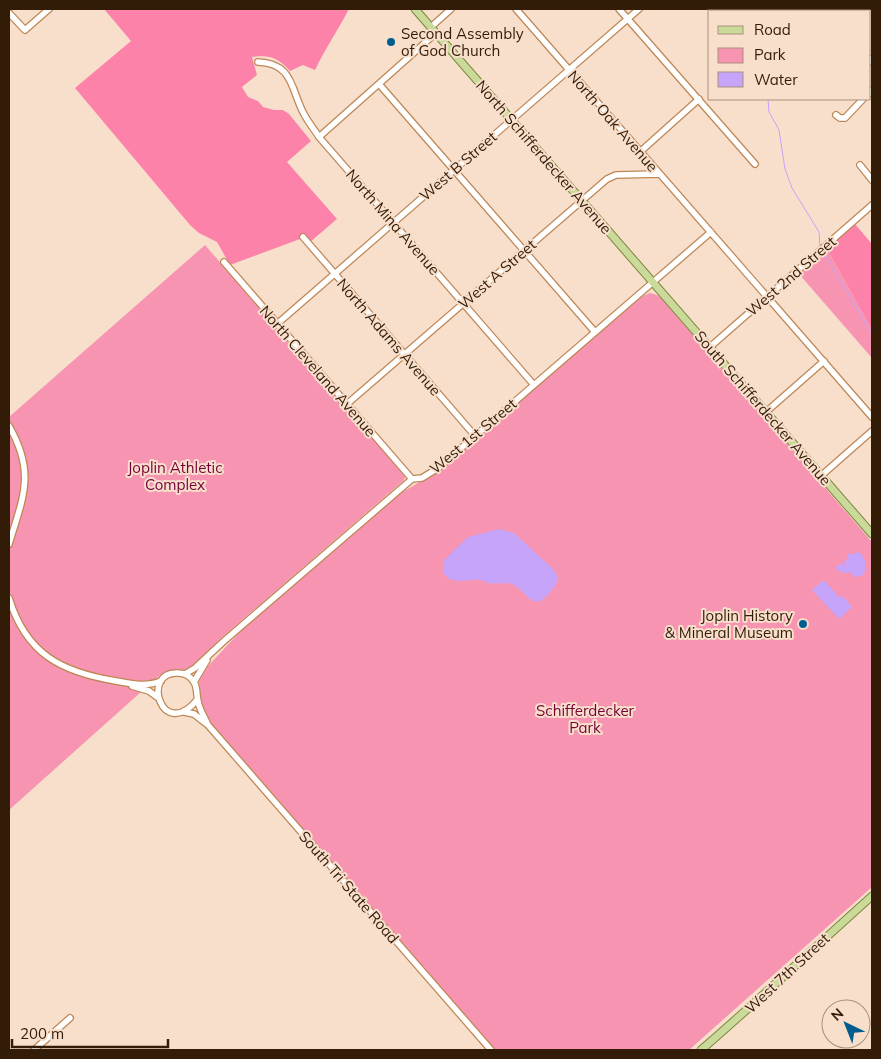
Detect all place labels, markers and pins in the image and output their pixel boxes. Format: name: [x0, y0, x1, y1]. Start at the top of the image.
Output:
place label: Second Assembly of God Church: [401, 24, 524, 60]
marker: Second Assembly of God Church: [385, 36, 397, 48]
place label: Joplin History & Mineral Museum: [665, 606, 793, 642]
marker: Joplin History & Mineral Museum: [797, 618, 809, 630]

